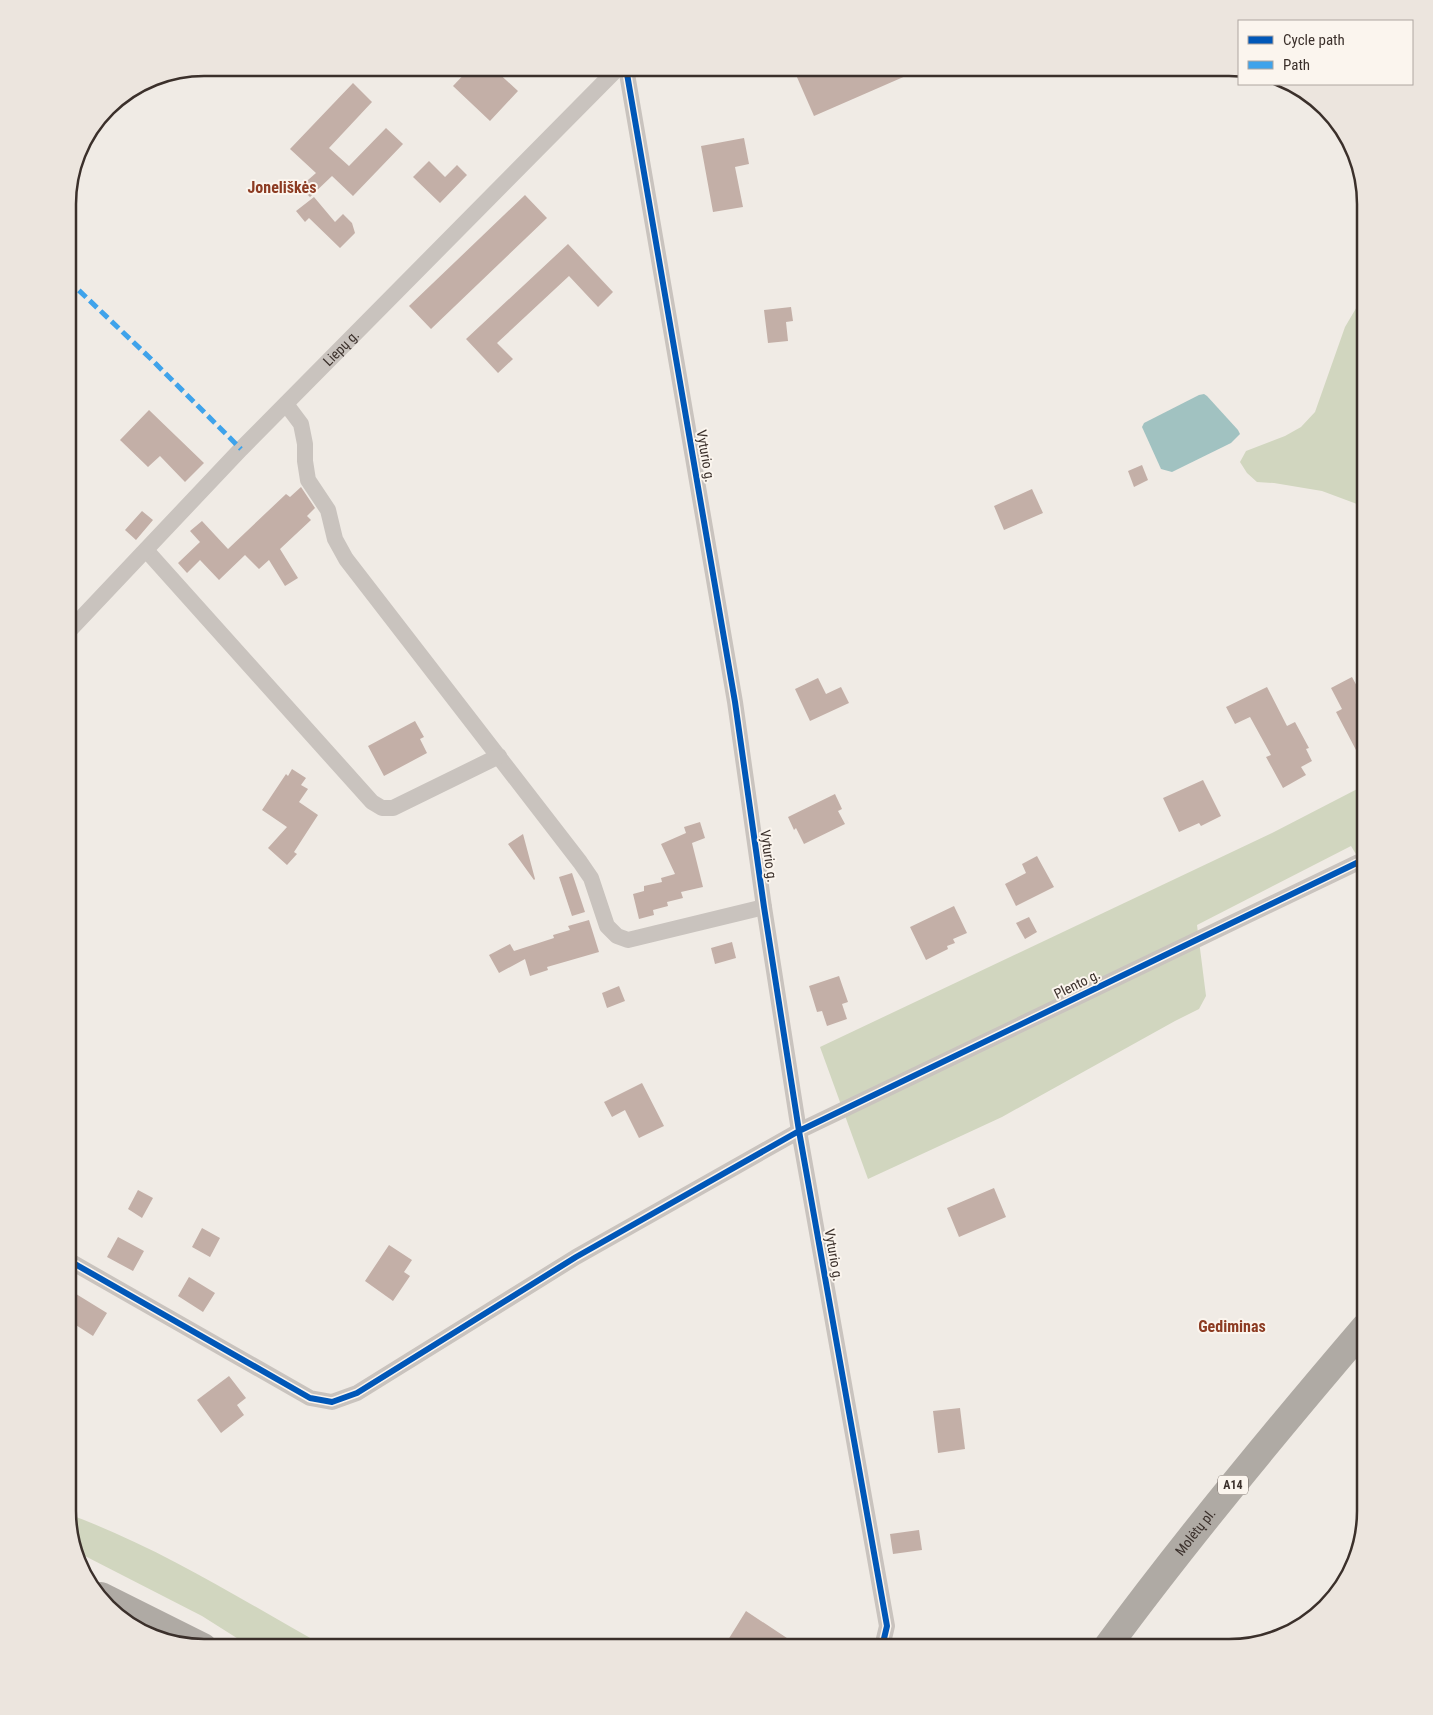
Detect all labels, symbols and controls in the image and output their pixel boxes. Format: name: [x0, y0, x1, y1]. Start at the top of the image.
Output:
legend: [1238, 20, 1413, 85]
text: Cycle path: [1283, 31, 1345, 49]
text: Path: [1283, 56, 1310, 74]
district label: Joneliškės: [247, 178, 317, 197]
street label: Liepų g.: [320, 327, 362, 369]
street label: Vyturio g.: [694, 429, 718, 483]
street label: Vyturio g.: [757, 829, 781, 883]
street label: Plento g.: [1051, 966, 1103, 1002]
street label: Vyturio g.: [822, 1228, 846, 1282]
district label: Gediminas: [1198, 1317, 1266, 1336]
road number: A14: [1218, 1476, 1248, 1494]
street label: Molėtų pl.: [1172, 1505, 1219, 1559]

